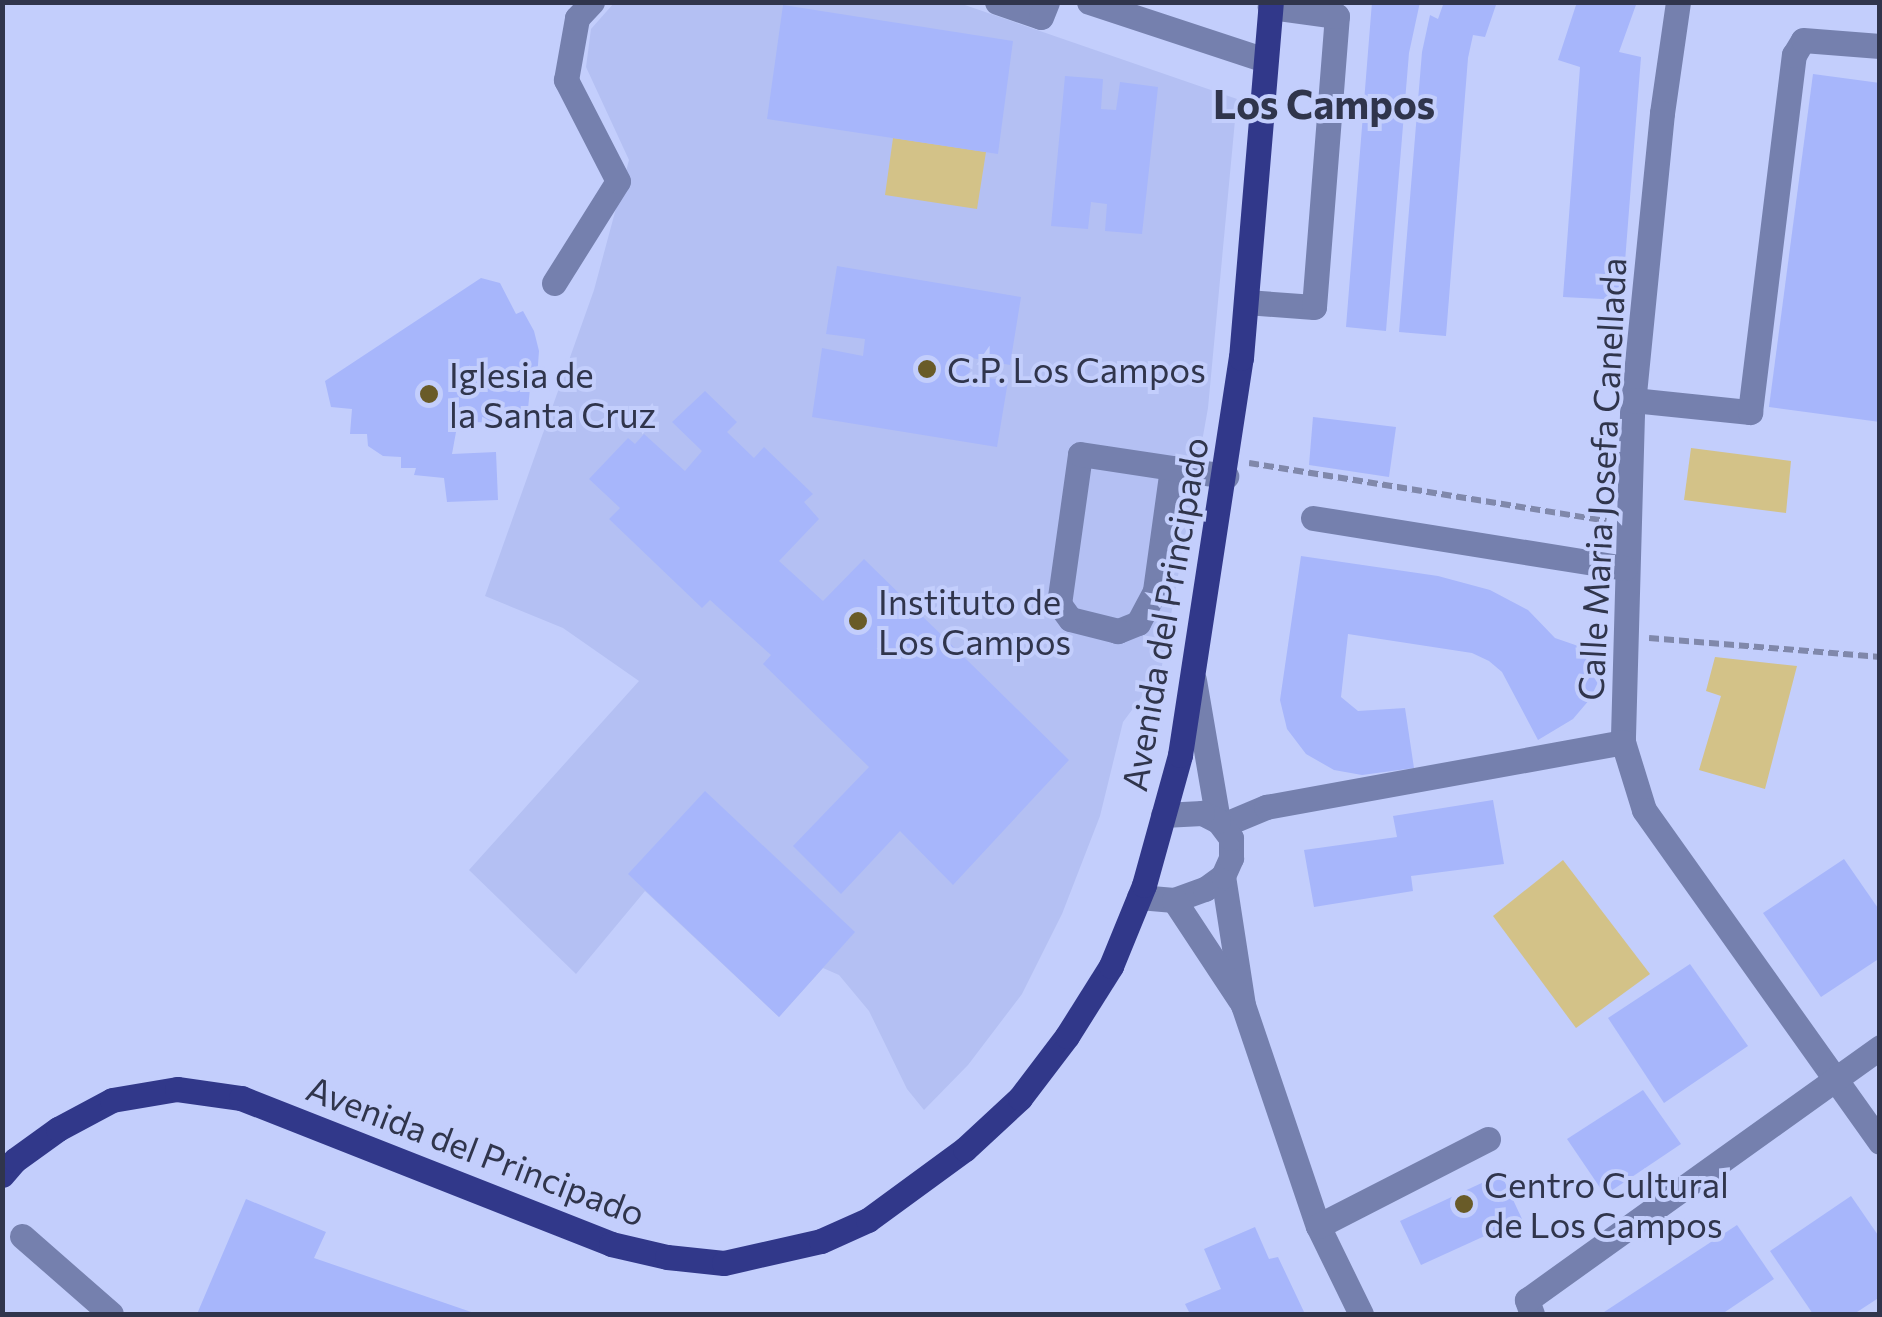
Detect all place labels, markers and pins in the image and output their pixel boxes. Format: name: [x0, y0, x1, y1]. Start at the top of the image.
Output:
place label: C.P. Los Campos: [947, 348, 1206, 390]
place label: Iglesia de la Santa Cruz: [449, 353, 656, 435]
marker: C.P. Los Campos: [916, 358, 938, 380]
marker: Iglesia de la Santa Cruz: [418, 383, 440, 405]
place label: Instituto de Los Campos: [878, 580, 1071, 662]
marker: Instituto de Los Campos: [847, 610, 869, 632]
place label: Centro Cultural de Los Campos: [1484, 1163, 1729, 1245]
marker: Centro Cultural de Los Campos: [1453, 1193, 1475, 1215]

